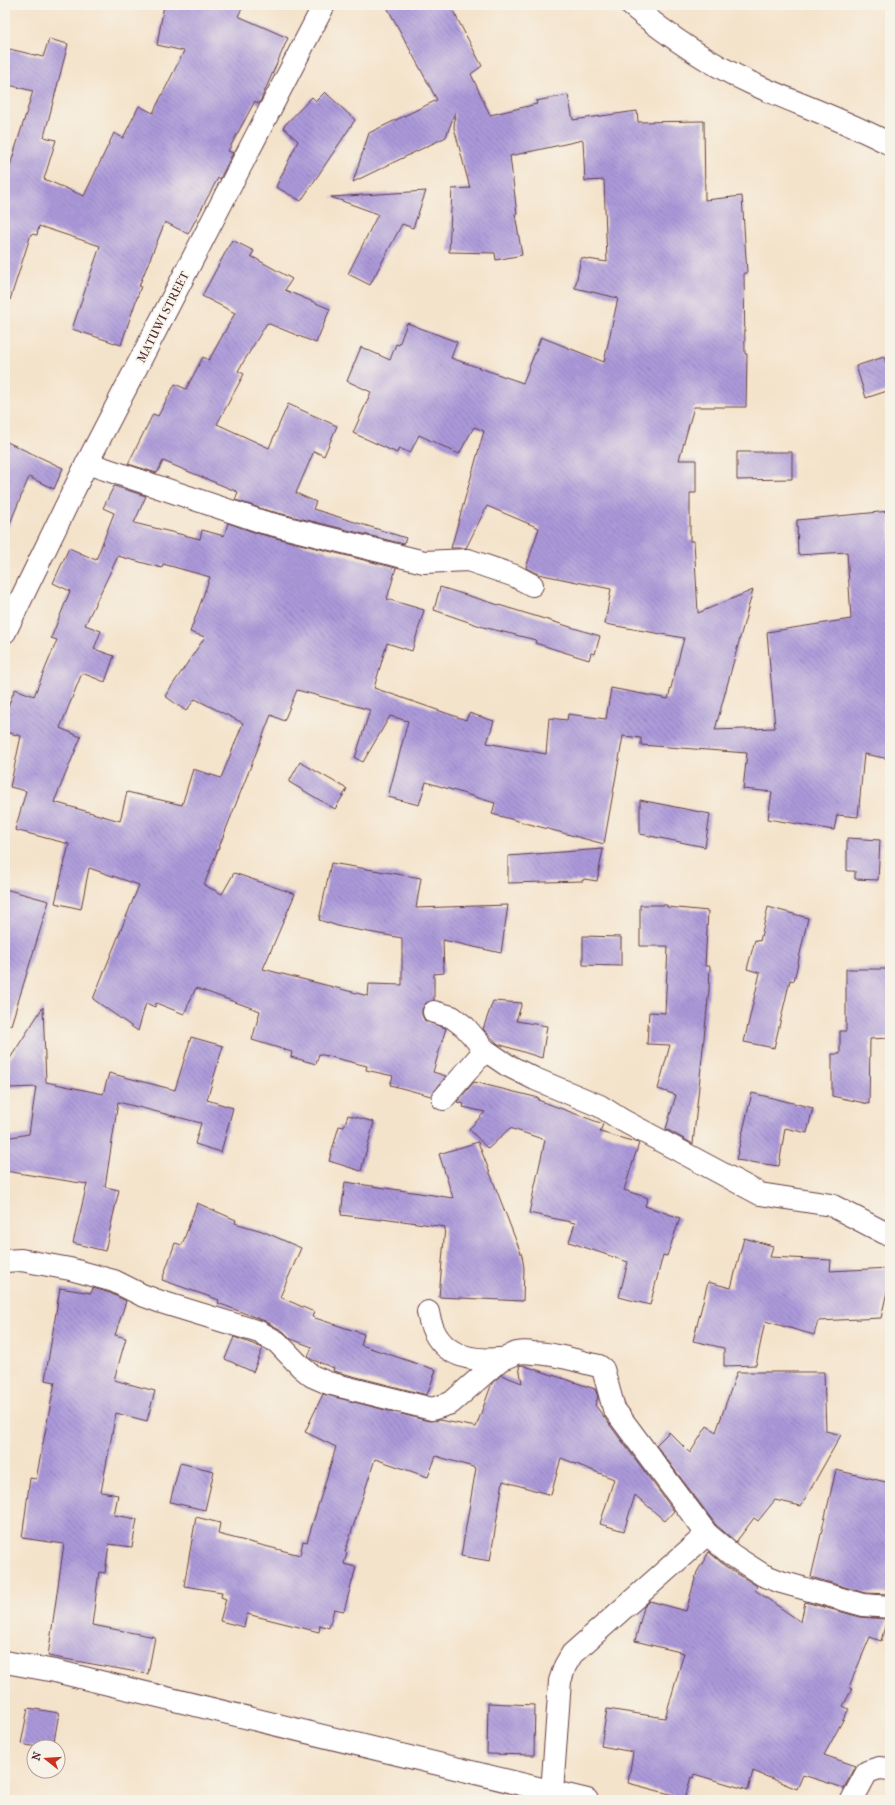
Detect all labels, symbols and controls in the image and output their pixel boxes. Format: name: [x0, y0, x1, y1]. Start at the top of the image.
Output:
street label: MATUWI STREET: [134, 268, 192, 365]
north arrow: [26, 1739, 66, 1779]
text: N: [29, 1750, 45, 1762]

